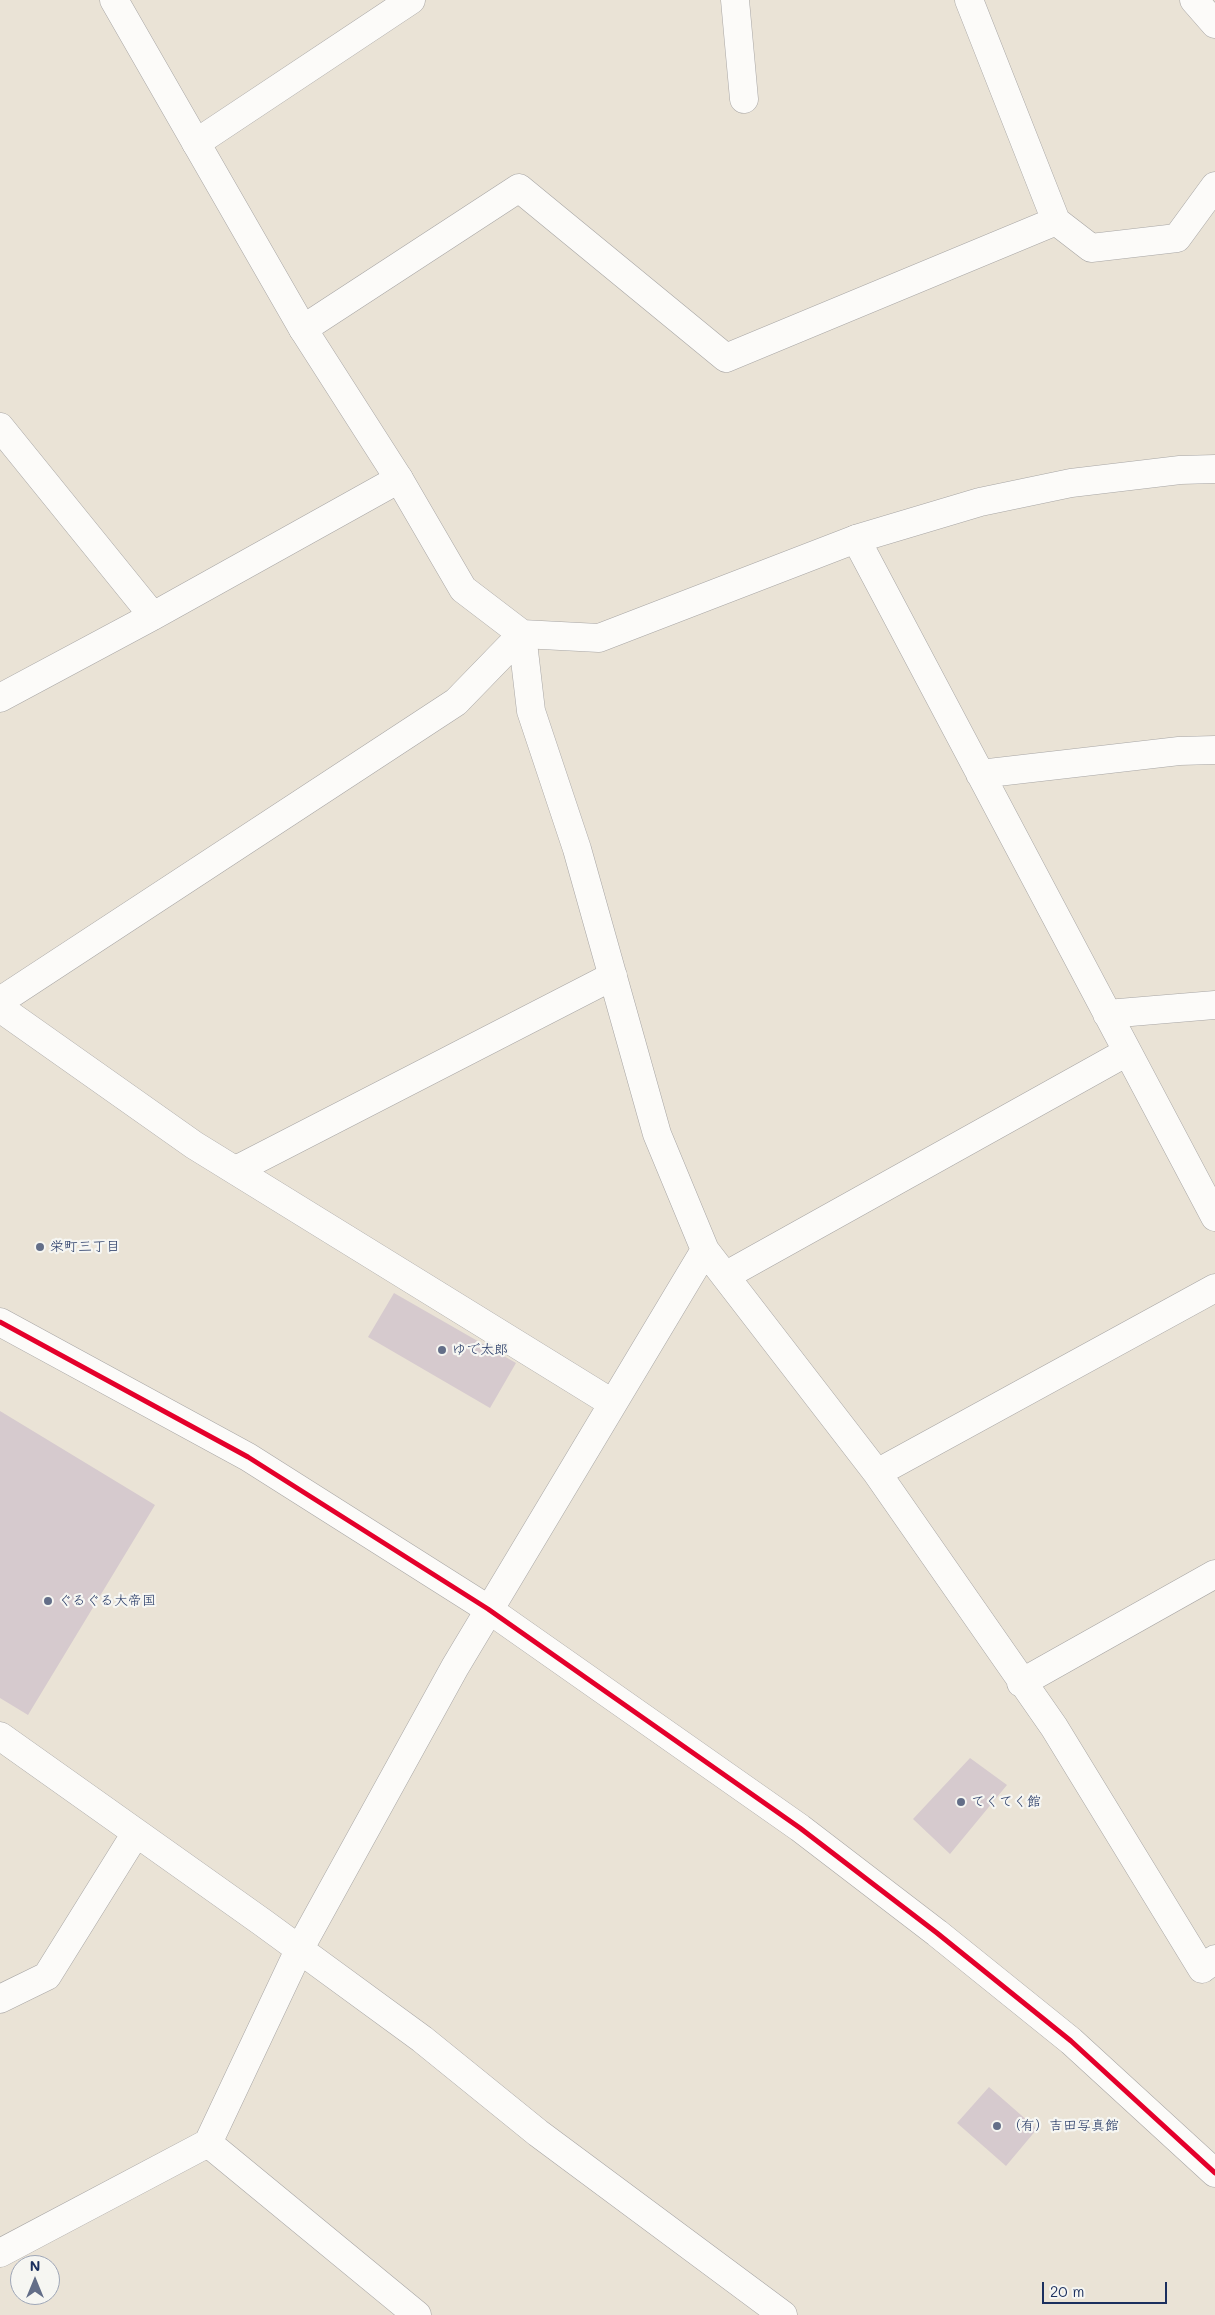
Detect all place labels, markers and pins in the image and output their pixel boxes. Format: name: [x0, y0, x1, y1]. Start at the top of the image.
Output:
place label: 栄町三丁目: [50, 1239, 120, 1255]
marker: 栄町三丁目: [34, 1241, 46, 1253]
place label: ゆで太郎: [452, 1342, 508, 1358]
marker: ゆで太郎: [436, 1344, 448, 1356]
place label: ぐるぐる大帝国: [58, 1593, 156, 1609]
marker: ぐるぐる大帝国: [42, 1595, 54, 1607]
place label: てくてく館: [971, 1794, 1041, 1810]
marker: てくてく館: [955, 1796, 967, 1808]
place label: （有）吉田写真館: [1007, 2118, 1119, 2134]
marker: （有）吉田写真館: [991, 2120, 1003, 2132]

